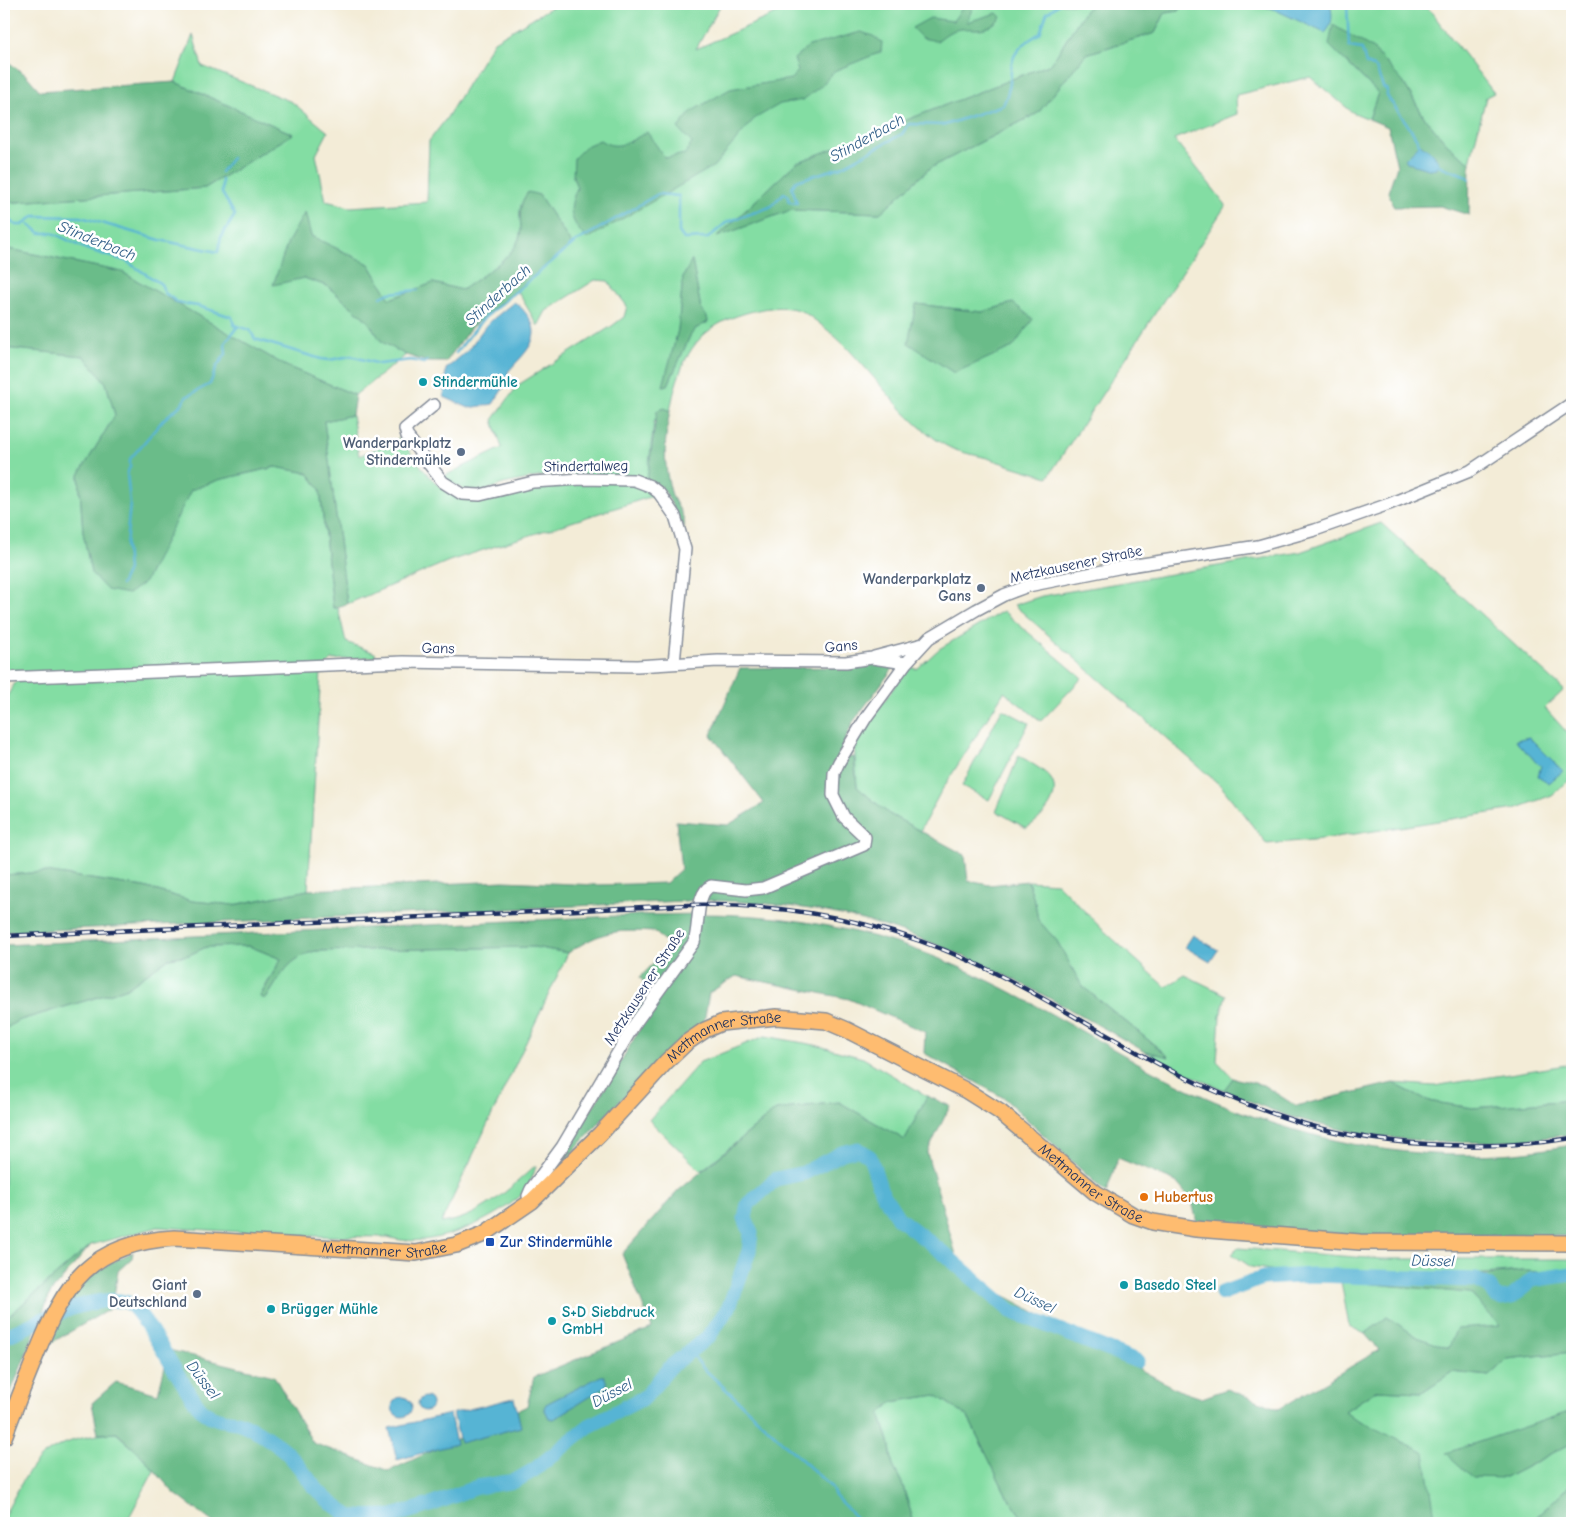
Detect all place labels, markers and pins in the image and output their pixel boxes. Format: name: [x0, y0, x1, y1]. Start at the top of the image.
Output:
place label: Stindermühle: [433, 373, 518, 391]
marker: Stindermühle: [417, 376, 429, 388]
place label: Wanderparkplatz Stindermühle: [343, 434, 452, 469]
marker: Wanderparkplatz Stindermühle: [455, 446, 467, 458]
place label: Wanderparkplatz Gans: [863, 570, 972, 605]
marker: Wanderparkplatz Gans: [975, 582, 987, 594]
place label: Hubertus: [1154, 1188, 1213, 1206]
marker: Hubertus: [1138, 1191, 1150, 1203]
place label: Zur Stindermühle: [500, 1233, 612, 1251]
marker: Zur Stindermühle: [484, 1236, 496, 1248]
place label: Giant Deutschland: [109, 1276, 188, 1311]
place label: Basedo Steel: [1134, 1276, 1216, 1294]
marker: Basedo Steel: [1118, 1279, 1130, 1291]
marker: Giant Deutschland: [191, 1288, 203, 1300]
place label: Brügger Mühle: [281, 1300, 378, 1318]
marker: Brügger Mühle: [265, 1303, 277, 1315]
place label: S+D Siebdruck GmbH: [562, 1303, 655, 1338]
marker: S+D Siebdruck GmbH: [546, 1315, 558, 1327]

